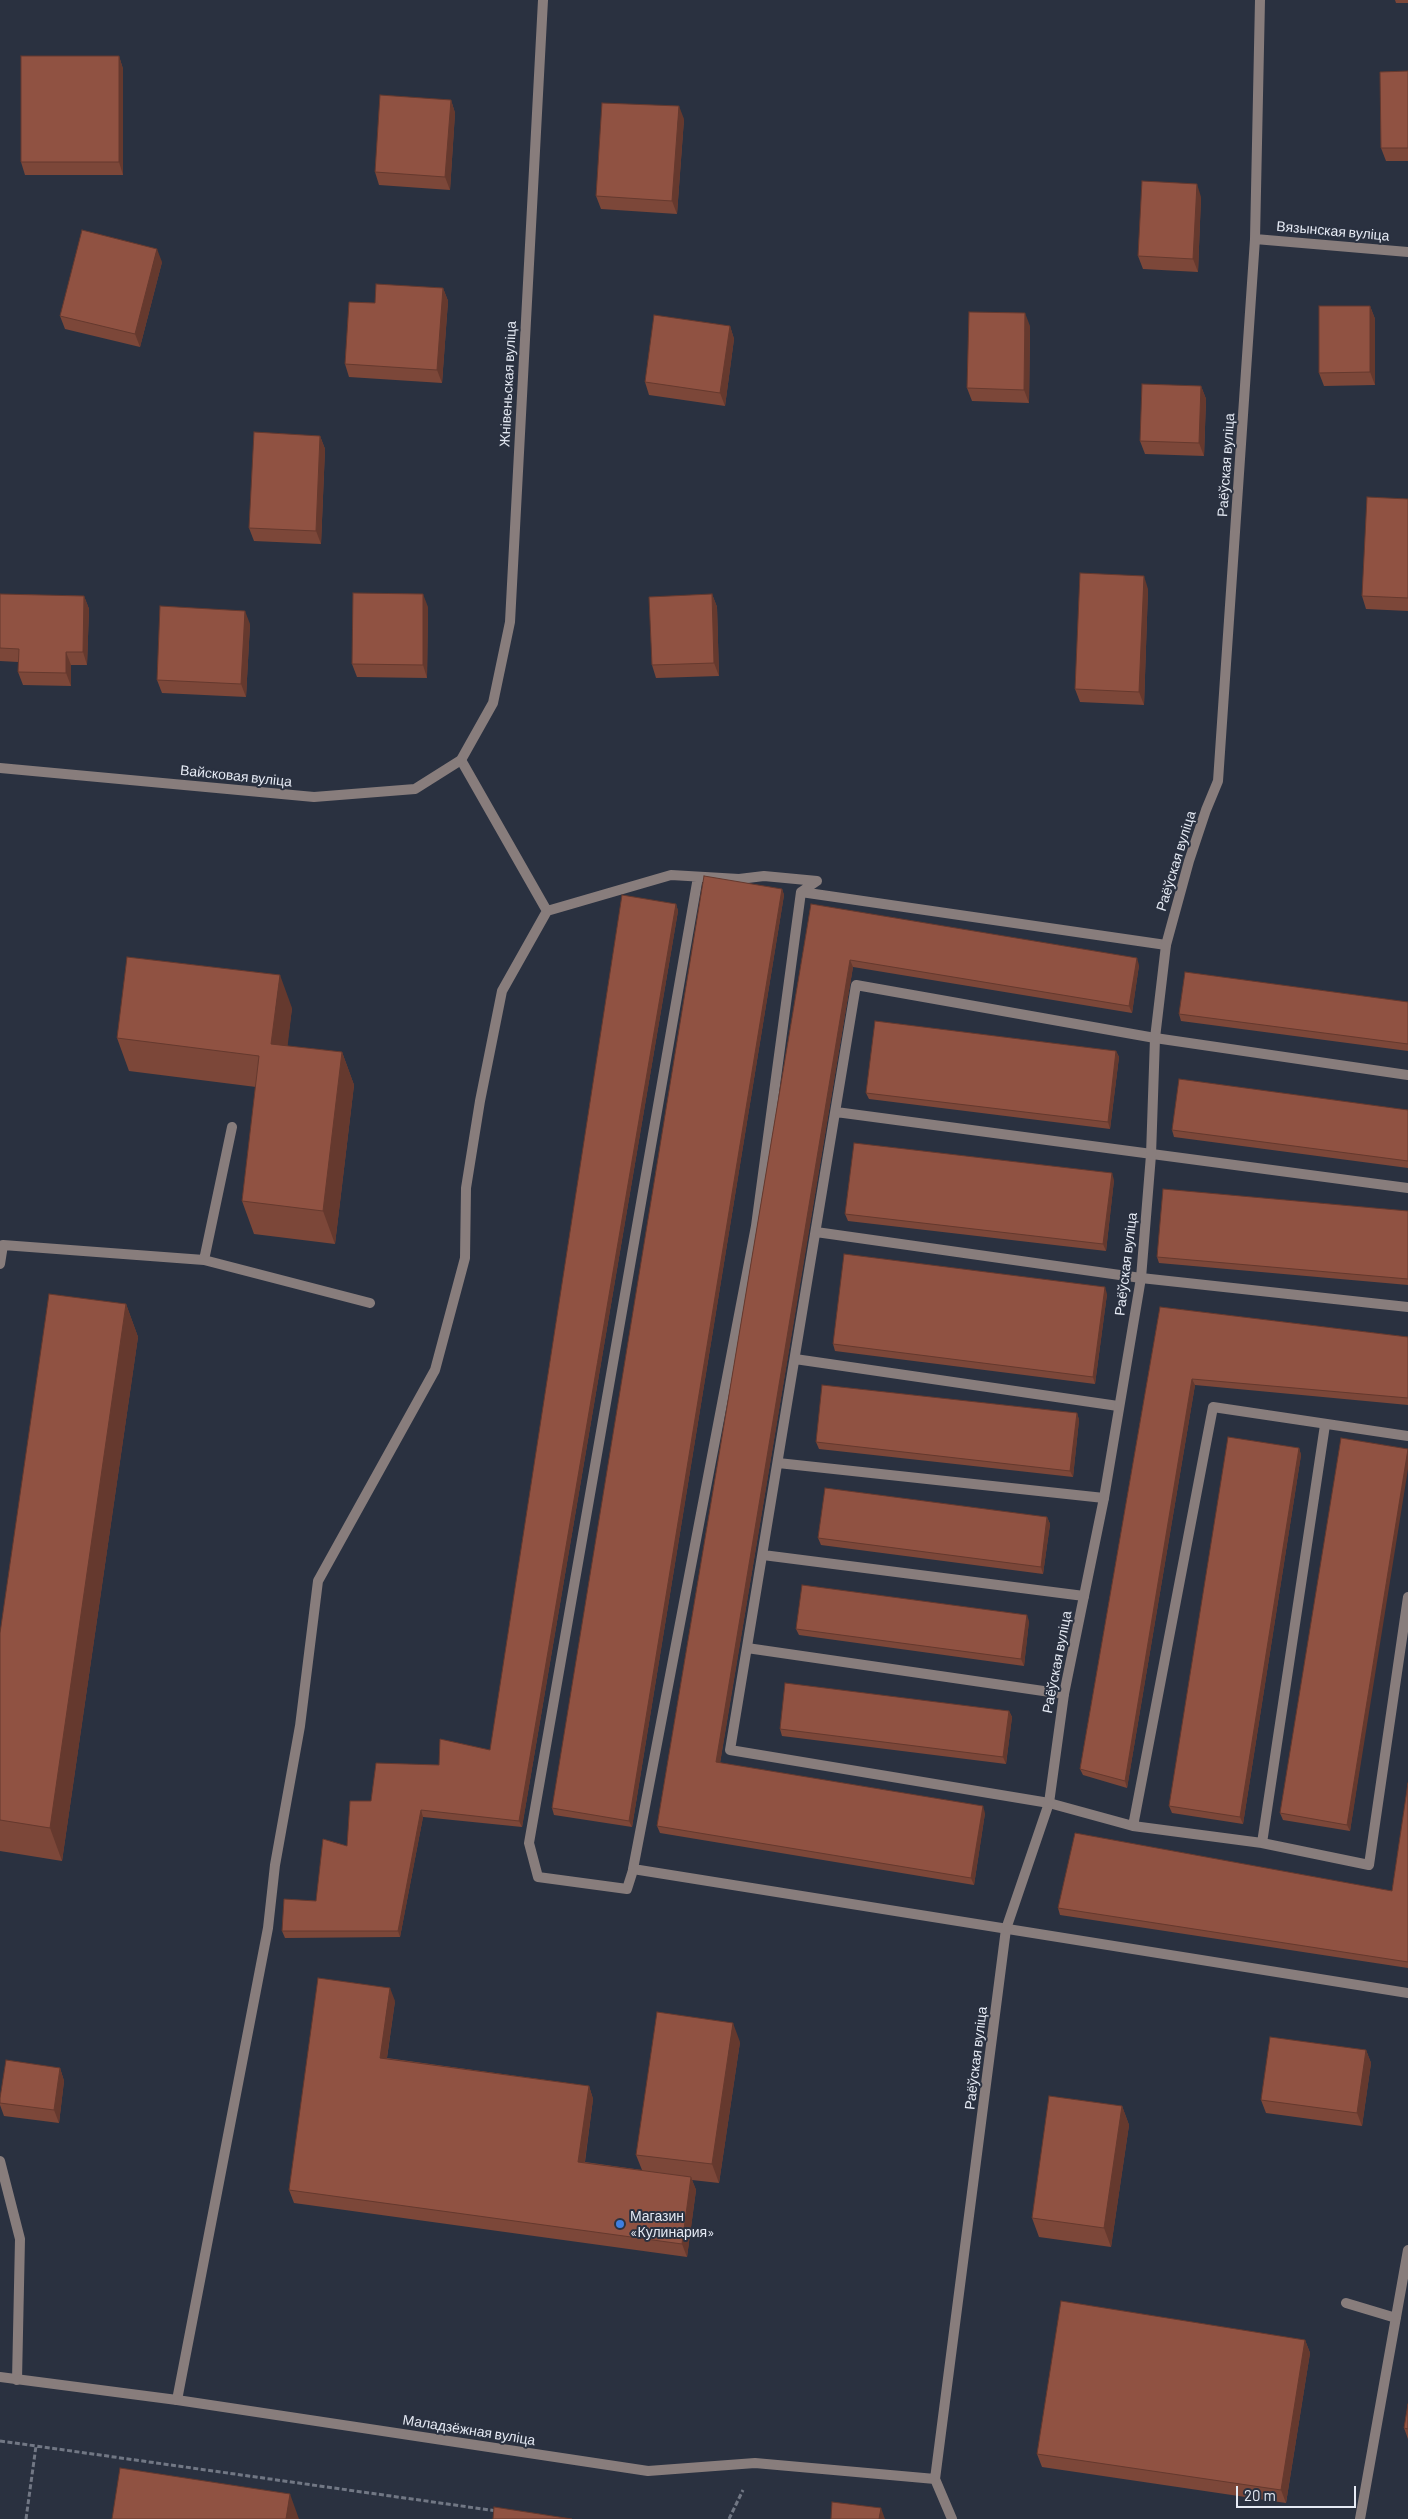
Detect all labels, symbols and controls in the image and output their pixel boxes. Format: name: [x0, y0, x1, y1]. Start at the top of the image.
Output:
street label: Вязынская вуліца: [1276, 218, 1390, 244]
street label: Жнівеньская вуліца: [496, 320, 520, 448]
street label: Раёўская вуліца: [1214, 413, 1238, 517]
street label: Вайсковая вуліца: [179, 762, 293, 790]
street label: Раёўская вуліца: [1153, 809, 1199, 913]
street label: Раёўская вуліца: [1111, 1211, 1141, 1317]
street label: Раёўская вуліца: [1039, 1609, 1075, 1715]
street label: Раёўская вуліца: [961, 2005, 991, 2111]
place label: Магазин «Кулинария»: [630, 2208, 715, 2240]
marker: Магазин «Кулинария»: [614, 2218, 626, 2230]
street label: Маладзёжная вуліца: [401, 2411, 537, 2449]
scale bar: [1238, 2476, 1358, 2508]
text: 20 m: [1244, 2486, 1276, 2504]

